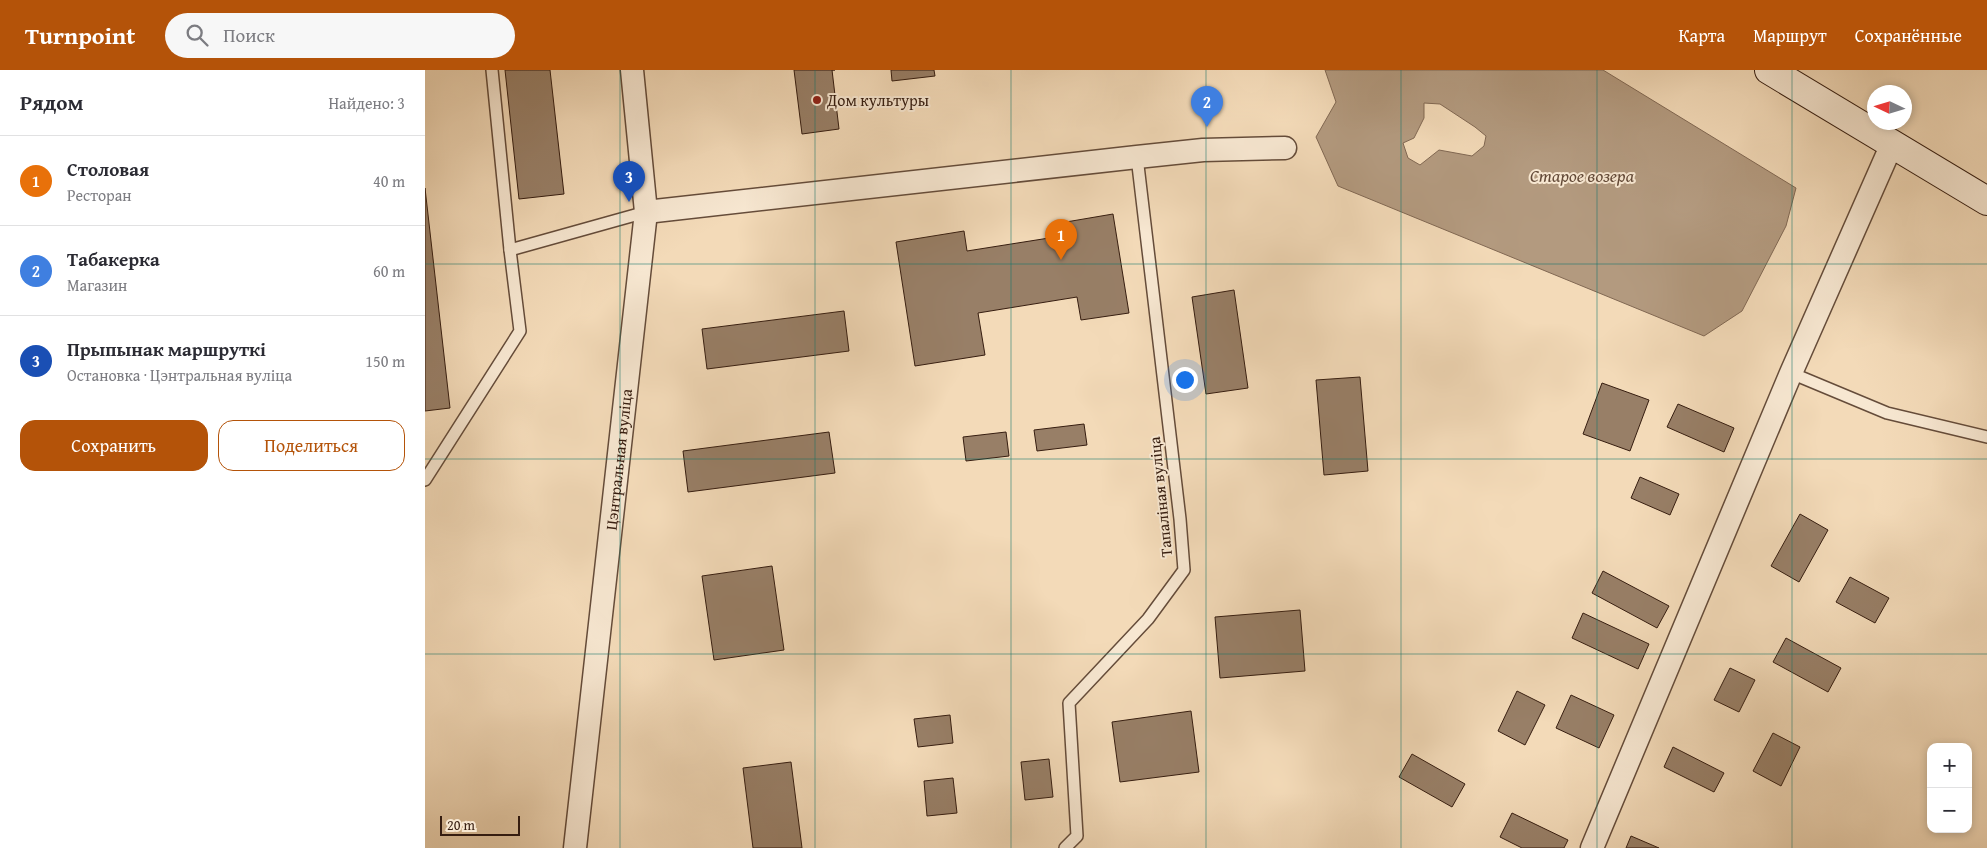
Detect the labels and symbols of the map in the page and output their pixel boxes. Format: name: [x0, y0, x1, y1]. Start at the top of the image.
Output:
north arrow: [1867, 85, 1912, 130]
pin: 2: [1191, 86, 1223, 127]
place label: Дом культуры: [826, 88, 929, 112]
marker: Дом культуры: [811, 94, 823, 106]
pin: 3: [613, 161, 645, 202]
water label: Старое возера: [1530, 162, 1635, 189]
pin: 1: [1045, 219, 1077, 260]
your location: [1172, 367, 1198, 393]
street label: Цэнтральная вуліца: [599, 387, 638, 531]
street label: Тапаліная вуліца: [1142, 435, 1178, 558]
scale bar: [440, 813, 520, 836]

